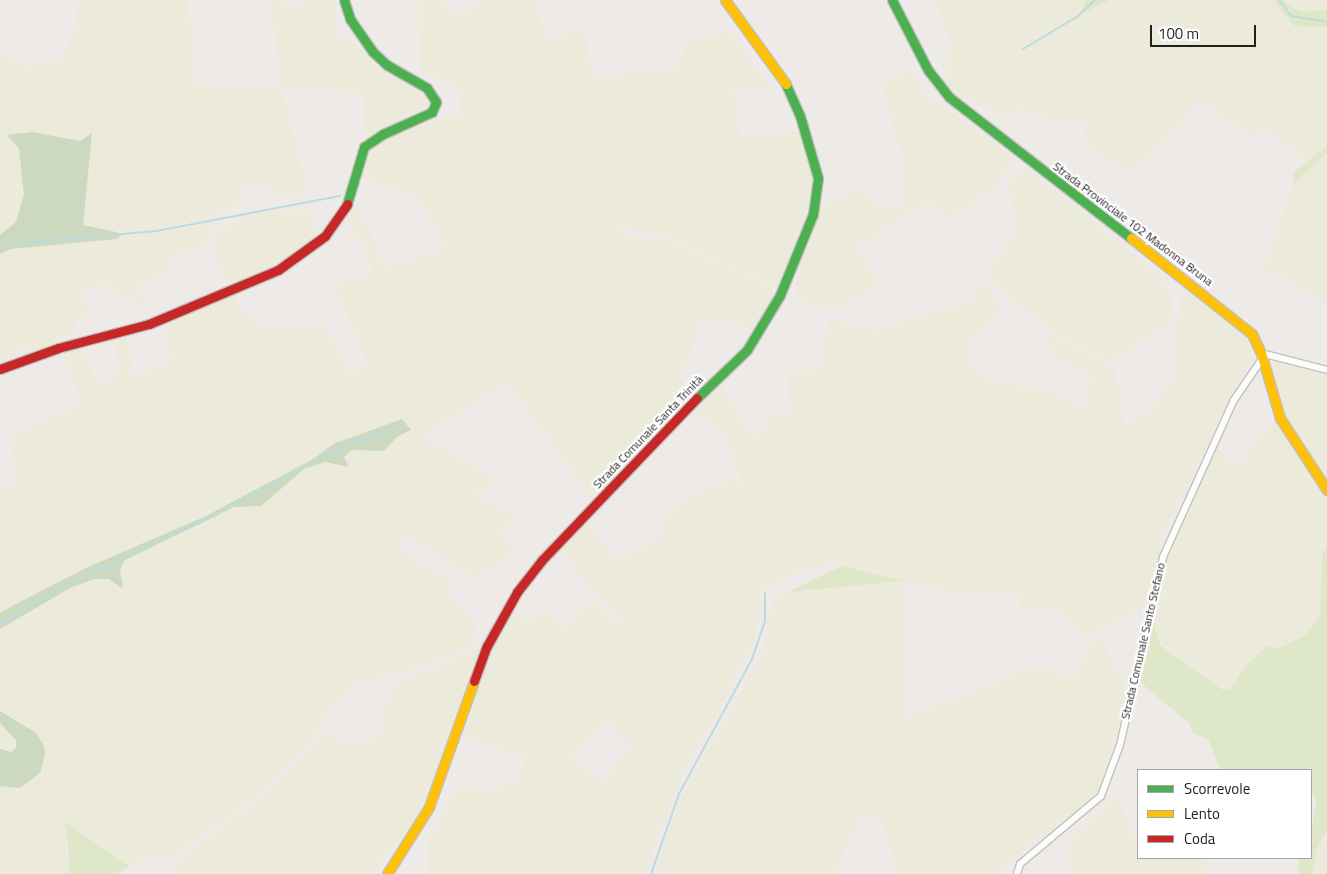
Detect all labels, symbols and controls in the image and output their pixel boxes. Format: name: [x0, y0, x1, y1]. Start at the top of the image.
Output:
scale bar: [1152, 15, 1258, 47]
text: 100 m: [1158, 22, 1199, 45]
street label: Strada Provinciale 102 Madonna Bruna: [1050, 159, 1216, 289]
street label: Strada Comunale Santa Trinità: [590, 372, 706, 492]
street label: Strada Comunale Santo Stefano: [1118, 561, 1168, 721]
legend: [1137, 769, 1312, 859]
text: Scorrevole: [1184, 777, 1250, 800]
text: Lento: [1184, 802, 1220, 825]
text: Coda: [1184, 827, 1215, 850]

